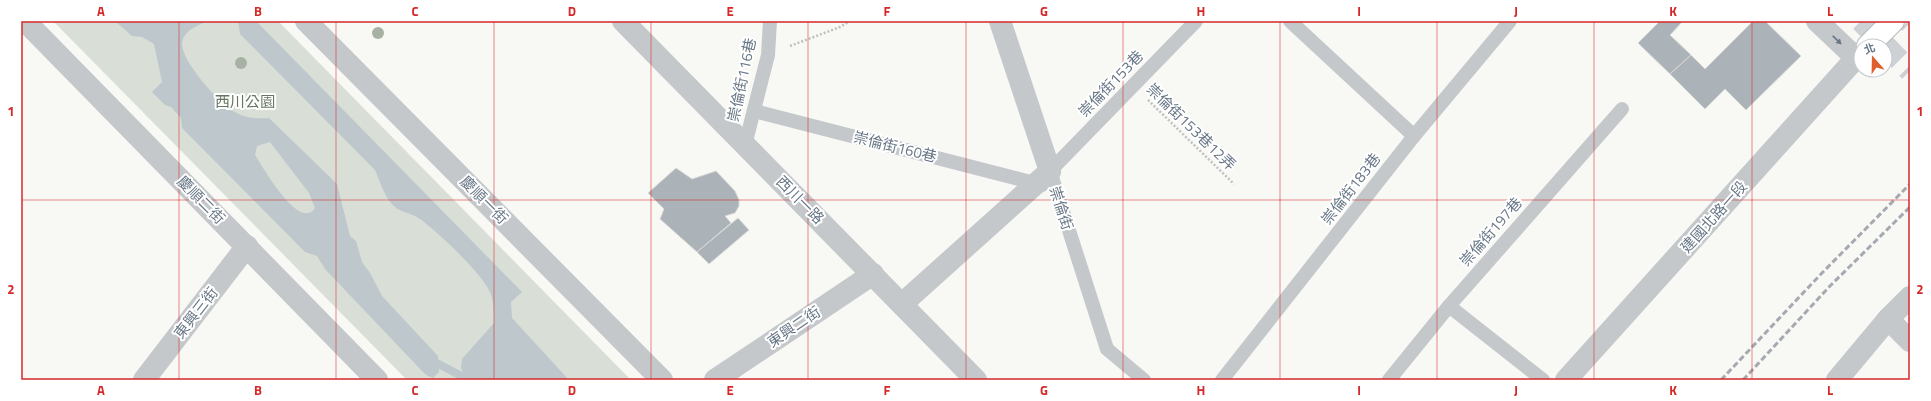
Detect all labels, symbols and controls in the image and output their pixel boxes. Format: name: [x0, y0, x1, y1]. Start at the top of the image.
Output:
text: A: [97, 1, 105, 21]
text: B: [254, 1, 262, 21]
text: C: [411, 1, 419, 21]
text: D: [568, 1, 576, 21]
text: E: [726, 1, 734, 21]
text: F: [884, 1, 891, 21]
text: G: [1040, 1, 1048, 21]
text: H: [1197, 1, 1205, 21]
text: I: [1357, 1, 1361, 21]
text: J: [1514, 1, 1518, 21]
text: K: [1669, 1, 1677, 21]
text: L: [1827, 1, 1833, 21]
one-way arrow: [1832, 35, 1842, 44]
street label: 崇倫街116巷: [721, 36, 762, 124]
north arrow: [1853, 38, 1893, 78]
text: 北: [1862, 39, 1877, 58]
street label: 崇倫街153巷: [1073, 45, 1149, 122]
street label: 崇倫街153巷12弄: [1141, 78, 1241, 176]
park label: 西川公園: [215, 90, 275, 113]
text: 1: [7, 101, 15, 121]
text: 1: [1916, 101, 1924, 121]
street label: 崇倫街160巷: [851, 125, 939, 168]
street label: 崇倫街183巷: [1315, 148, 1386, 229]
street label: 慶順二街: [172, 170, 231, 229]
street label: 慶順一街: [455, 170, 514, 229]
street label: 西川一路: [771, 170, 830, 229]
street label: 建國北路一段: [1675, 176, 1752, 258]
street label: 崇倫街: [1044, 183, 1079, 233]
street label: 崇倫街197巷: [1454, 192, 1527, 271]
text: 2: [7, 279, 15, 299]
text: 2: [1916, 279, 1924, 299]
street label: 東興三街: [168, 282, 223, 343]
street label: 東興二街: [762, 300, 825, 353]
text: A: [97, 380, 105, 400]
text: B: [254, 380, 262, 400]
text: C: [411, 380, 419, 400]
text: D: [568, 380, 576, 400]
text: E: [726, 380, 734, 400]
text: F: [884, 380, 891, 400]
text: G: [1040, 380, 1048, 400]
text: H: [1197, 380, 1205, 400]
text: I: [1357, 380, 1361, 400]
text: J: [1514, 380, 1518, 400]
text: K: [1669, 380, 1677, 400]
text: L: [1827, 380, 1833, 400]

